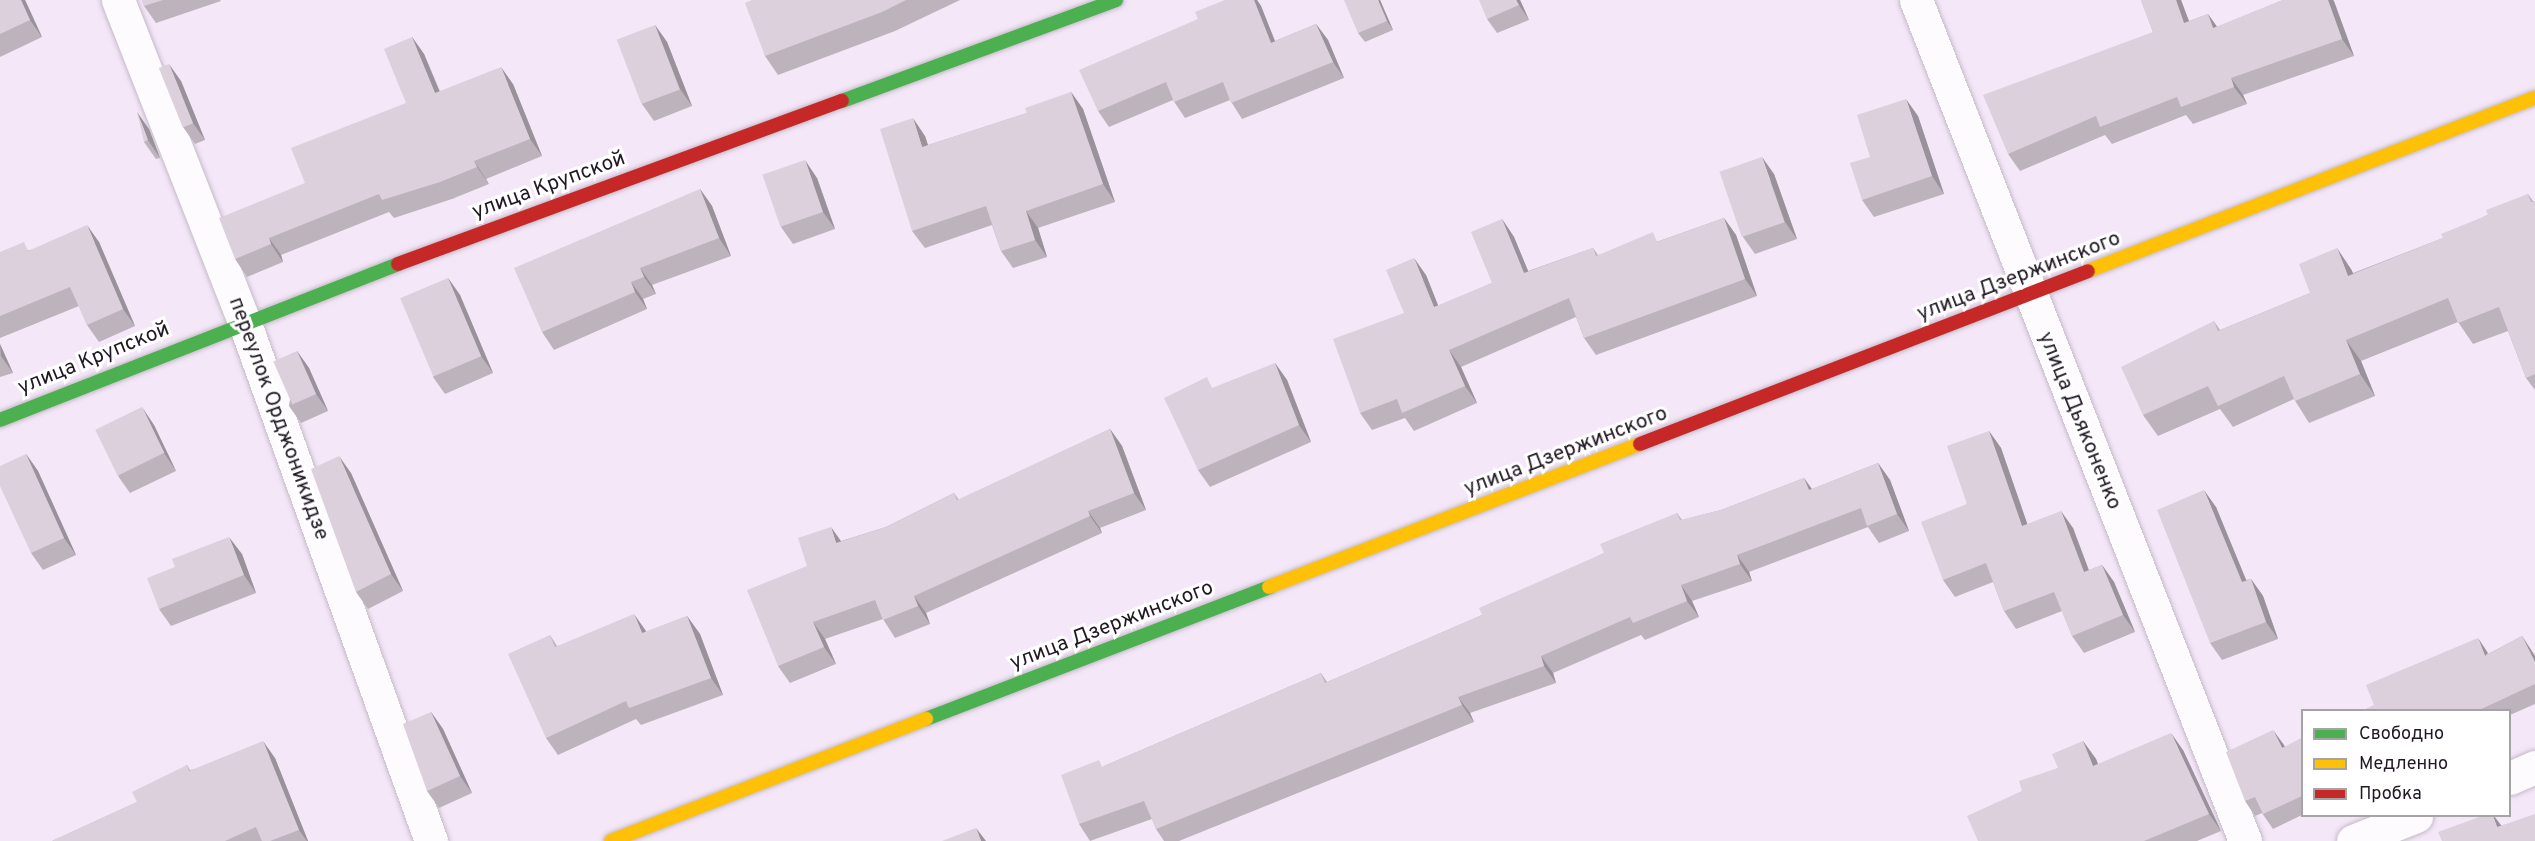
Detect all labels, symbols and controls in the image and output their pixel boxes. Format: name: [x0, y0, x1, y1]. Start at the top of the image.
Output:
street label: улица Крупской: [469, 147, 629, 225]
street label: улица Дзержинского: [1914, 227, 2124, 327]
street label: переулок Орджоникидзе: [222, 294, 334, 544]
street label: улица Крупской: [15, 317, 173, 401]
street label: улица Дьяконенко: [2032, 328, 2126, 514]
street label: улица Дзержинского: [1461, 402, 1671, 502]
street label: улица Дзержинского: [1007, 576, 1217, 676]
legend: [2301, 709, 2511, 817]
text: Свободно: [2359, 723, 2444, 746]
text: Медленно: [2359, 753, 2448, 776]
text: Пробка: [2359, 783, 2422, 806]

